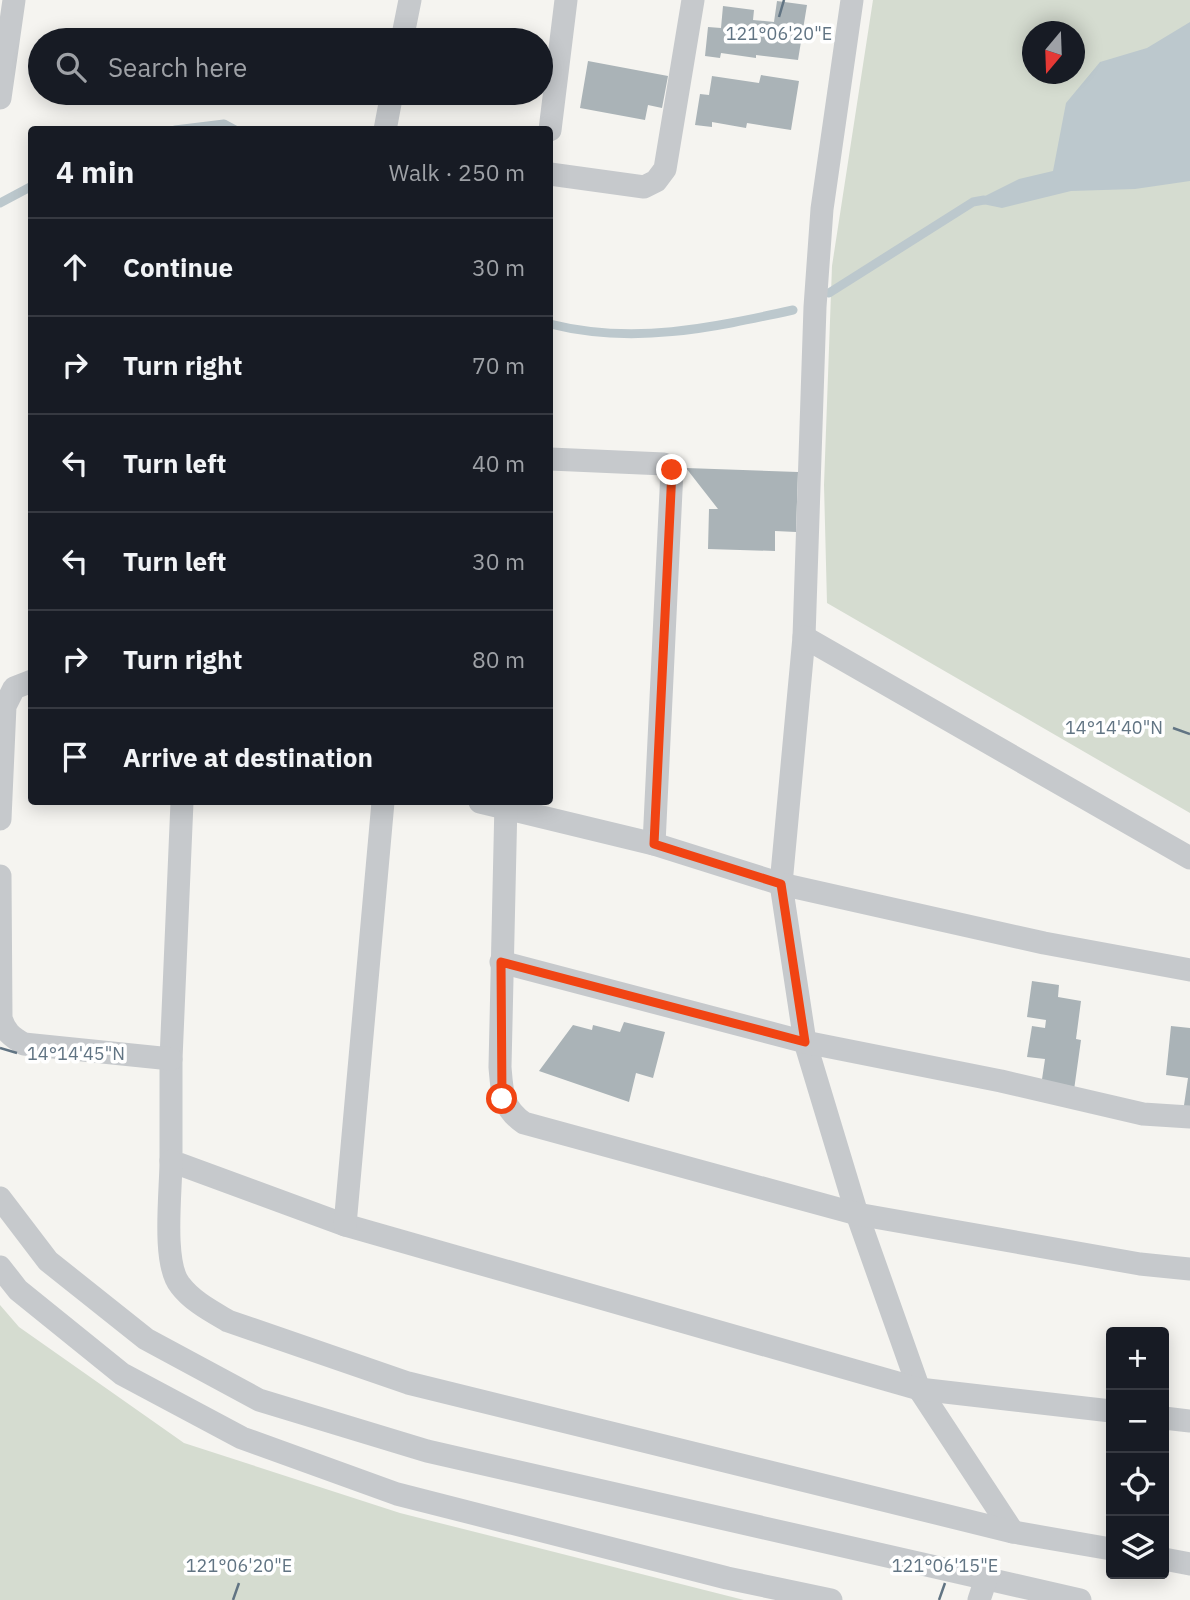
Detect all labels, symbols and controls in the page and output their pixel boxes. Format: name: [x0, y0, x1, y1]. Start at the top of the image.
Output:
north arrow: [1022, 21, 1085, 84]
text: 121°06'20"E: [726, 22, 832, 45]
search box: [28, 28, 553, 105]
icon: search: [52, 48, 90, 86]
text: Search here: [108, 50, 247, 84]
text: 4 min: [56, 152, 134, 191]
text: Walk · 250 m: [389, 157, 525, 187]
icon: ahead: [56, 248, 94, 286]
text: Continue: [123, 250, 233, 284]
text: 30 m: [472, 252, 525, 282]
icon: right: [56, 346, 94, 384]
text: Turn right: [123, 348, 242, 382]
text: 70 m: [472, 350, 525, 380]
icon: left: [56, 444, 94, 482]
text: Turn left: [123, 446, 226, 480]
text: 40 m: [472, 448, 525, 478]
route end: [656, 454, 687, 485]
icon: left: [56, 542, 94, 580]
text: Turn left: [123, 544, 226, 578]
text: 30 m: [472, 546, 525, 576]
icon: right: [56, 640, 94, 678]
text: Turn right: [123, 642, 242, 676]
text: 80 m: [472, 644, 525, 674]
text: 14°14'40"N: [1065, 716, 1163, 739]
icon: arrive: [56, 738, 94, 776]
text: Arrive at destination: [123, 740, 373, 774]
text: 14°14'45"N: [27, 1042, 125, 1065]
route start: [486, 1083, 517, 1114]
map controls: [1106, 1327, 1169, 1579]
button: +: [1106, 1327, 1169, 1390]
button: −: [1106, 1390, 1169, 1453]
button: locate: [1106, 1453, 1169, 1516]
button: layers: [1106, 1516, 1169, 1579]
text: 121°06'20"E: [186, 1554, 292, 1577]
text: 121°06'15"E: [892, 1554, 998, 1577]

